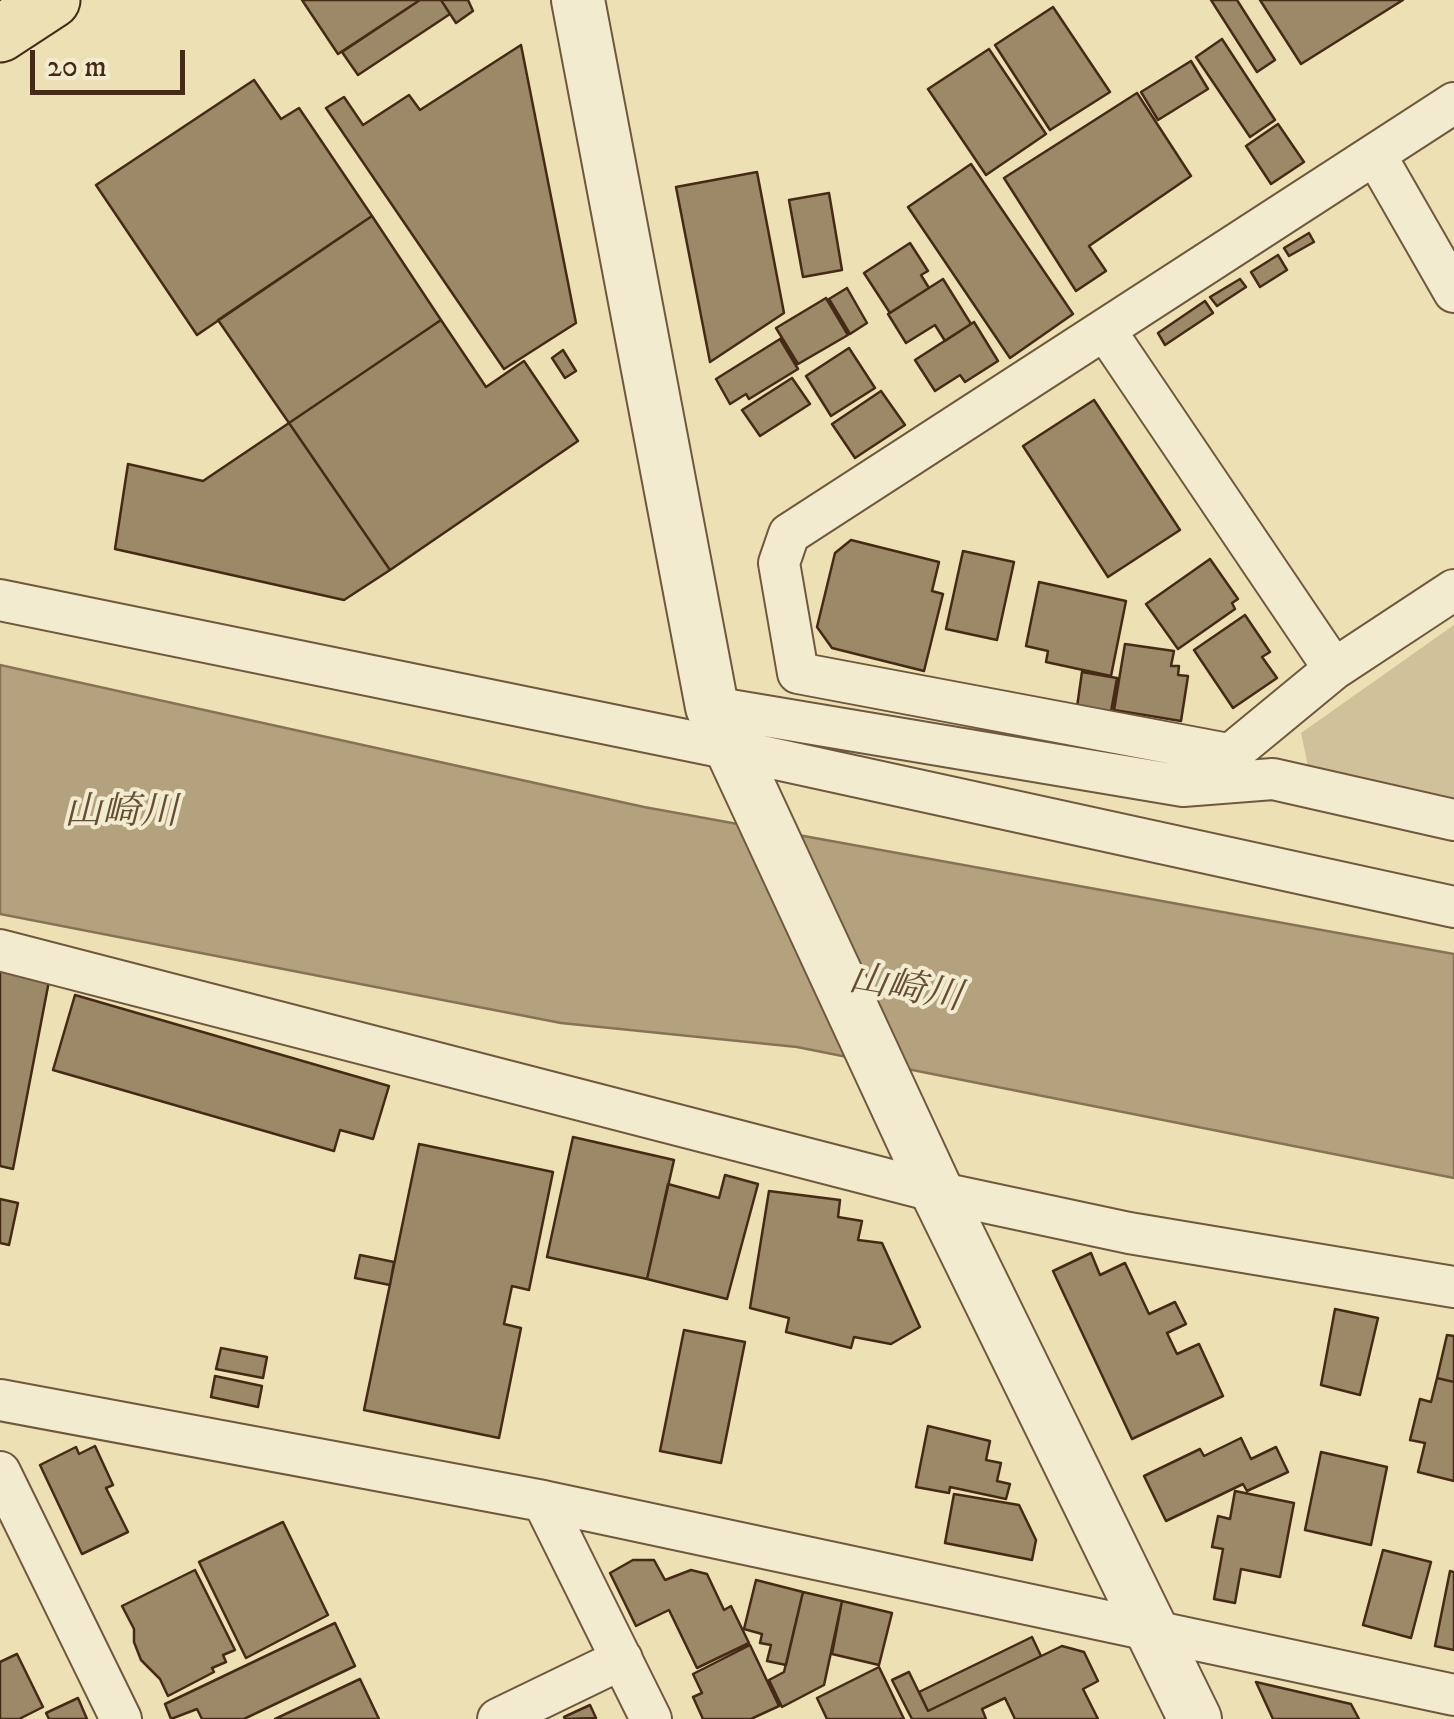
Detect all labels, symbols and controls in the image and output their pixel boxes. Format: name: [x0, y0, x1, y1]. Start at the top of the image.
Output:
scale bar: [35, 30, 190, 92]
text: 20 m: [47, 49, 107, 86]
water label: 山崎川: [64, 792, 178, 838]
water label: 山崎川: [845, 959, 965, 1023]

